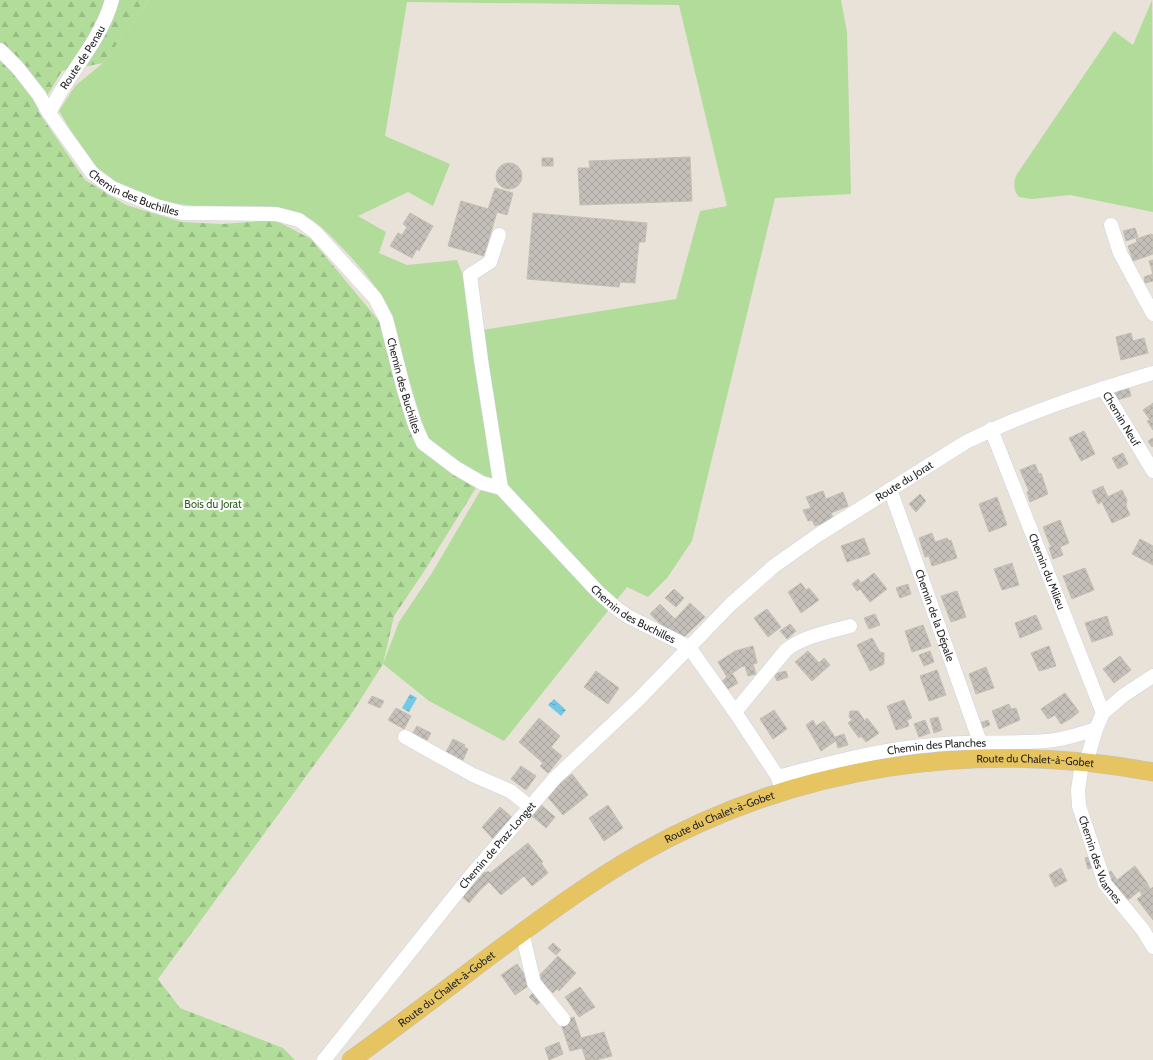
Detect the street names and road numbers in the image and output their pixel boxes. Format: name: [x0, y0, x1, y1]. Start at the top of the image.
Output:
street label: Route de Penau: [57, 23, 108, 92]
street label: Chemin des Buchilles: [86, 166, 181, 219]
street label: Chemin des Buchilles: [384, 336, 425, 436]
street label: Chemin Neuf: [1100, 389, 1144, 449]
street label: Route du Jorat: [873, 457, 936, 504]
street label: Chemin du Milieu: [1026, 531, 1069, 612]
street label: Chemin de la Dépale: [912, 567, 958, 664]
street label: Chemin des Buchilles: [588, 582, 679, 646]
street label: Chemin des Planches: [886, 736, 987, 758]
street label: Route du Chalet-à-Gobet: [976, 751, 1095, 770]
street label: Route du Chalet-à-Gobet: [662, 788, 776, 846]
street label: Chemin de Praz-Longet: [456, 799, 539, 892]
street label: Chemin des Vuarnes: [1076, 814, 1125, 907]
street label: Route du Chalet-à-Gobet: [395, 948, 498, 1030]

